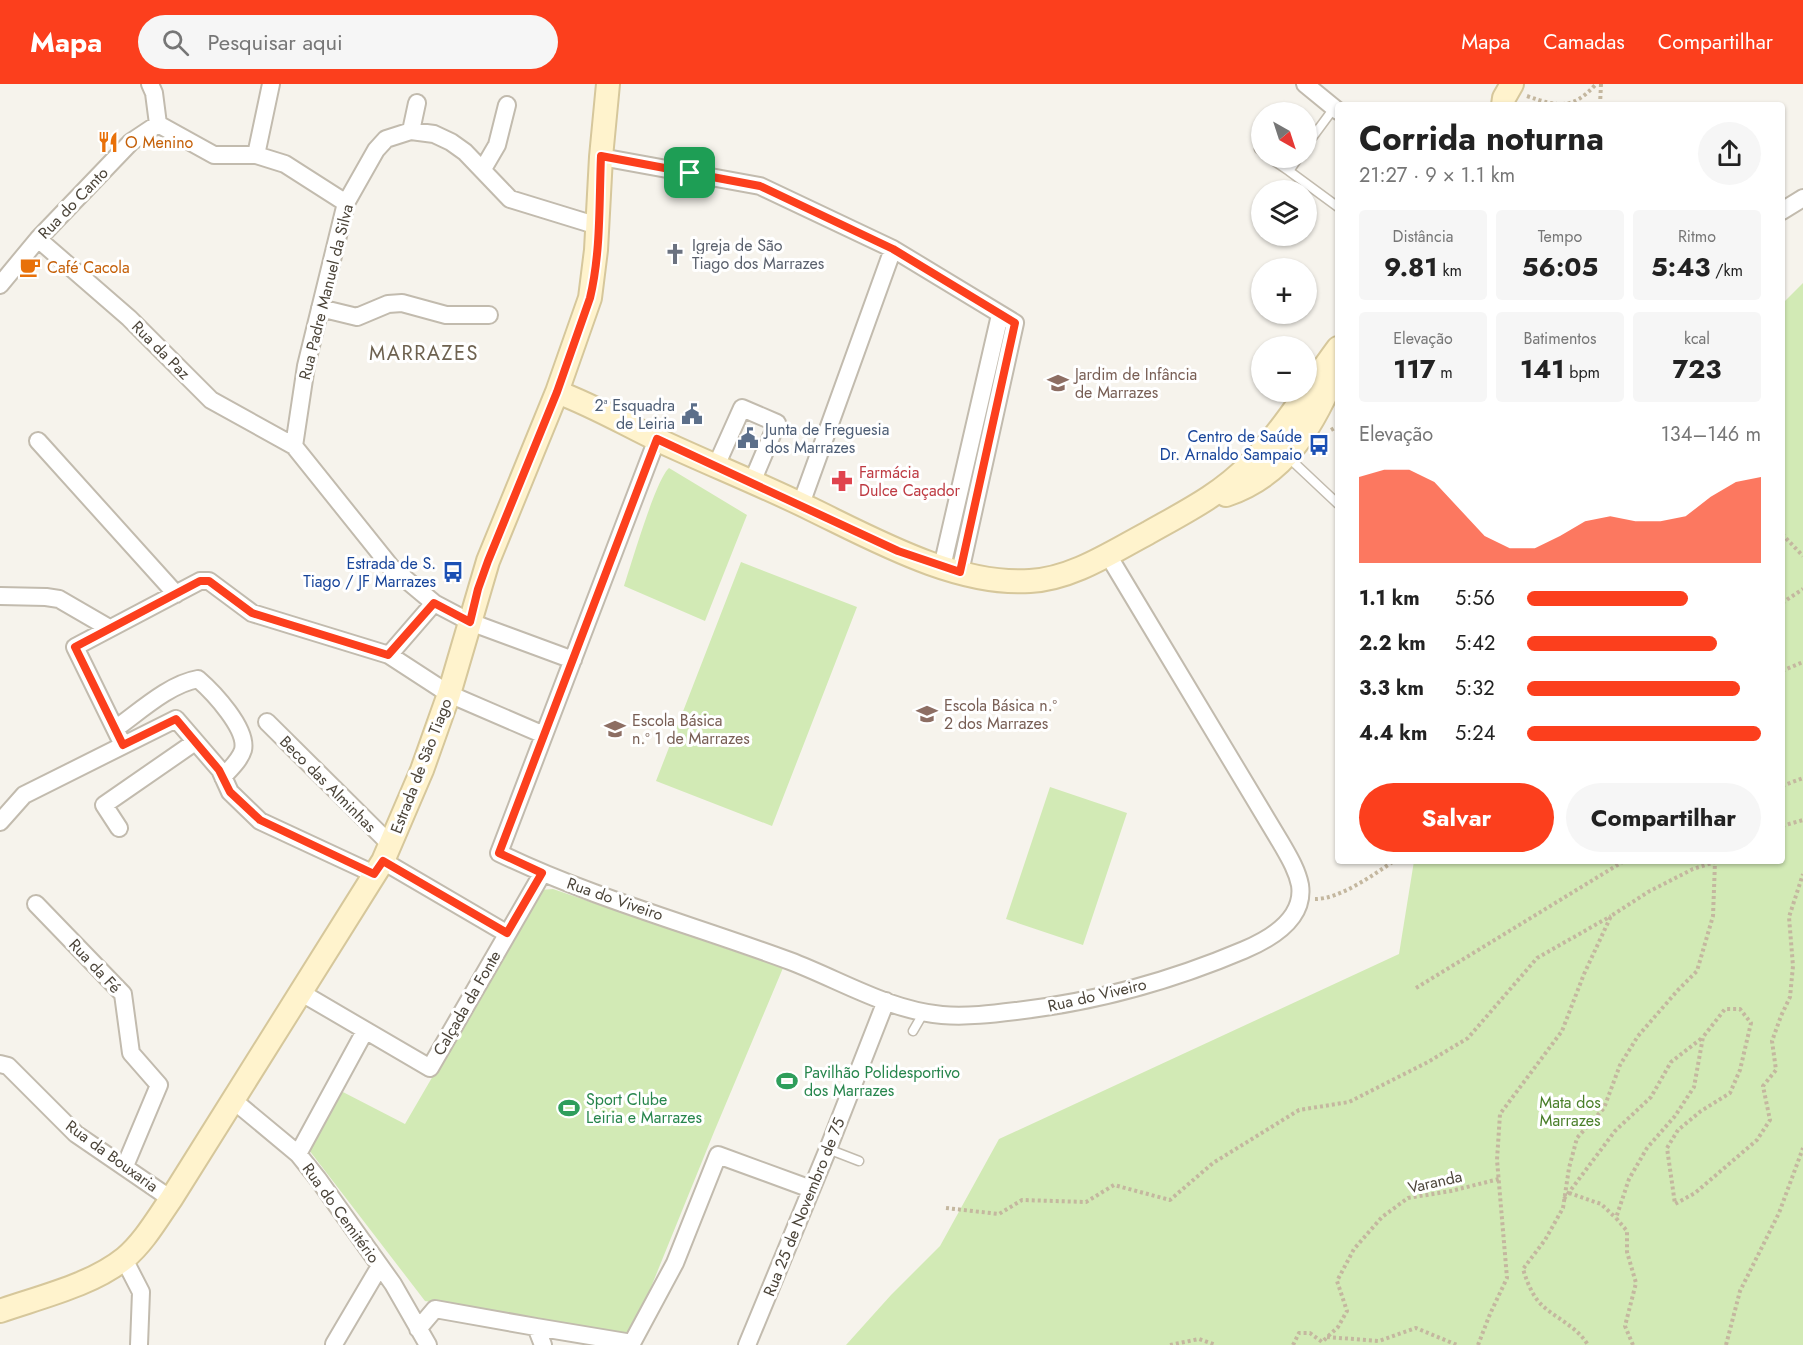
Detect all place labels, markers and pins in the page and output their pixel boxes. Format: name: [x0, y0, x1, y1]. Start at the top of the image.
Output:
restaurant icon: O Menino: [96, 130, 120, 154]
place label: O Menino: [125, 131, 194, 154]
pin: [664, 147, 715, 198]
place label: Igreja de São Tiago dos Marrazes: [692, 234, 824, 275]
church icon: Igreja de São Tiago dos Marrazes: [663, 242, 687, 266]
cafe icon: Café Cacola: [18, 255, 42, 279]
place label: Café Cacola: [47, 256, 130, 279]
place label: Jardim de Infância de Marrazes: [1073, 363, 1197, 404]
school or university icon: Jardim de Infância de Marrazes: [1046, 371, 1070, 395]
place label: 2ª Esquadra de Leiria: [595, 394, 675, 435]
public building icon: 2ª Esquadra de Leiria: [680, 402, 704, 426]
place label: Junta de Freguesia dos Marrazes: [763, 418, 889, 459]
place label: Centro de Saúde Dr. Arnaldo Sampaio: [1160, 425, 1302, 466]
public building icon: Junta de Freguesia dos Marrazes: [736, 426, 760, 450]
bus stop icon: Centro de Saúde Dr. Arnaldo Sampaio: [1307, 433, 1331, 457]
place label: Farmácia Dulce Caçador: [859, 461, 961, 502]
pharmacy icon: Farmácia Dulce Caçador: [830, 469, 854, 493]
place label: Estrada de S. Tiago / JF Marrazes: [303, 552, 436, 593]
bus stop icon: Estrada de S. Tiago / JF Marrazes: [441, 560, 465, 584]
place label: Escola Básica n.º 2 dos Marrazes: [944, 694, 1057, 735]
school or university icon: Escola Básica n.º 2 dos Marrazes: [915, 702, 939, 726]
place label: Escola Básica n.º 1 de Marrazes: [632, 709, 750, 750]
school or university icon: Escola Básica n.º 1 de Marrazes: [603, 717, 627, 741]
place label: Pavilhão Polidesportivo dos Marrazes: [804, 1061, 960, 1102]
sports icon: Pavilhão Polidesportivo dos Marrazes: [775, 1069, 799, 1093]
place label: Sport Clube Leiria e Marrazes: [586, 1088, 702, 1129]
sports icon: Sport Clube Leiria e Marrazes: [557, 1096, 581, 1120]

